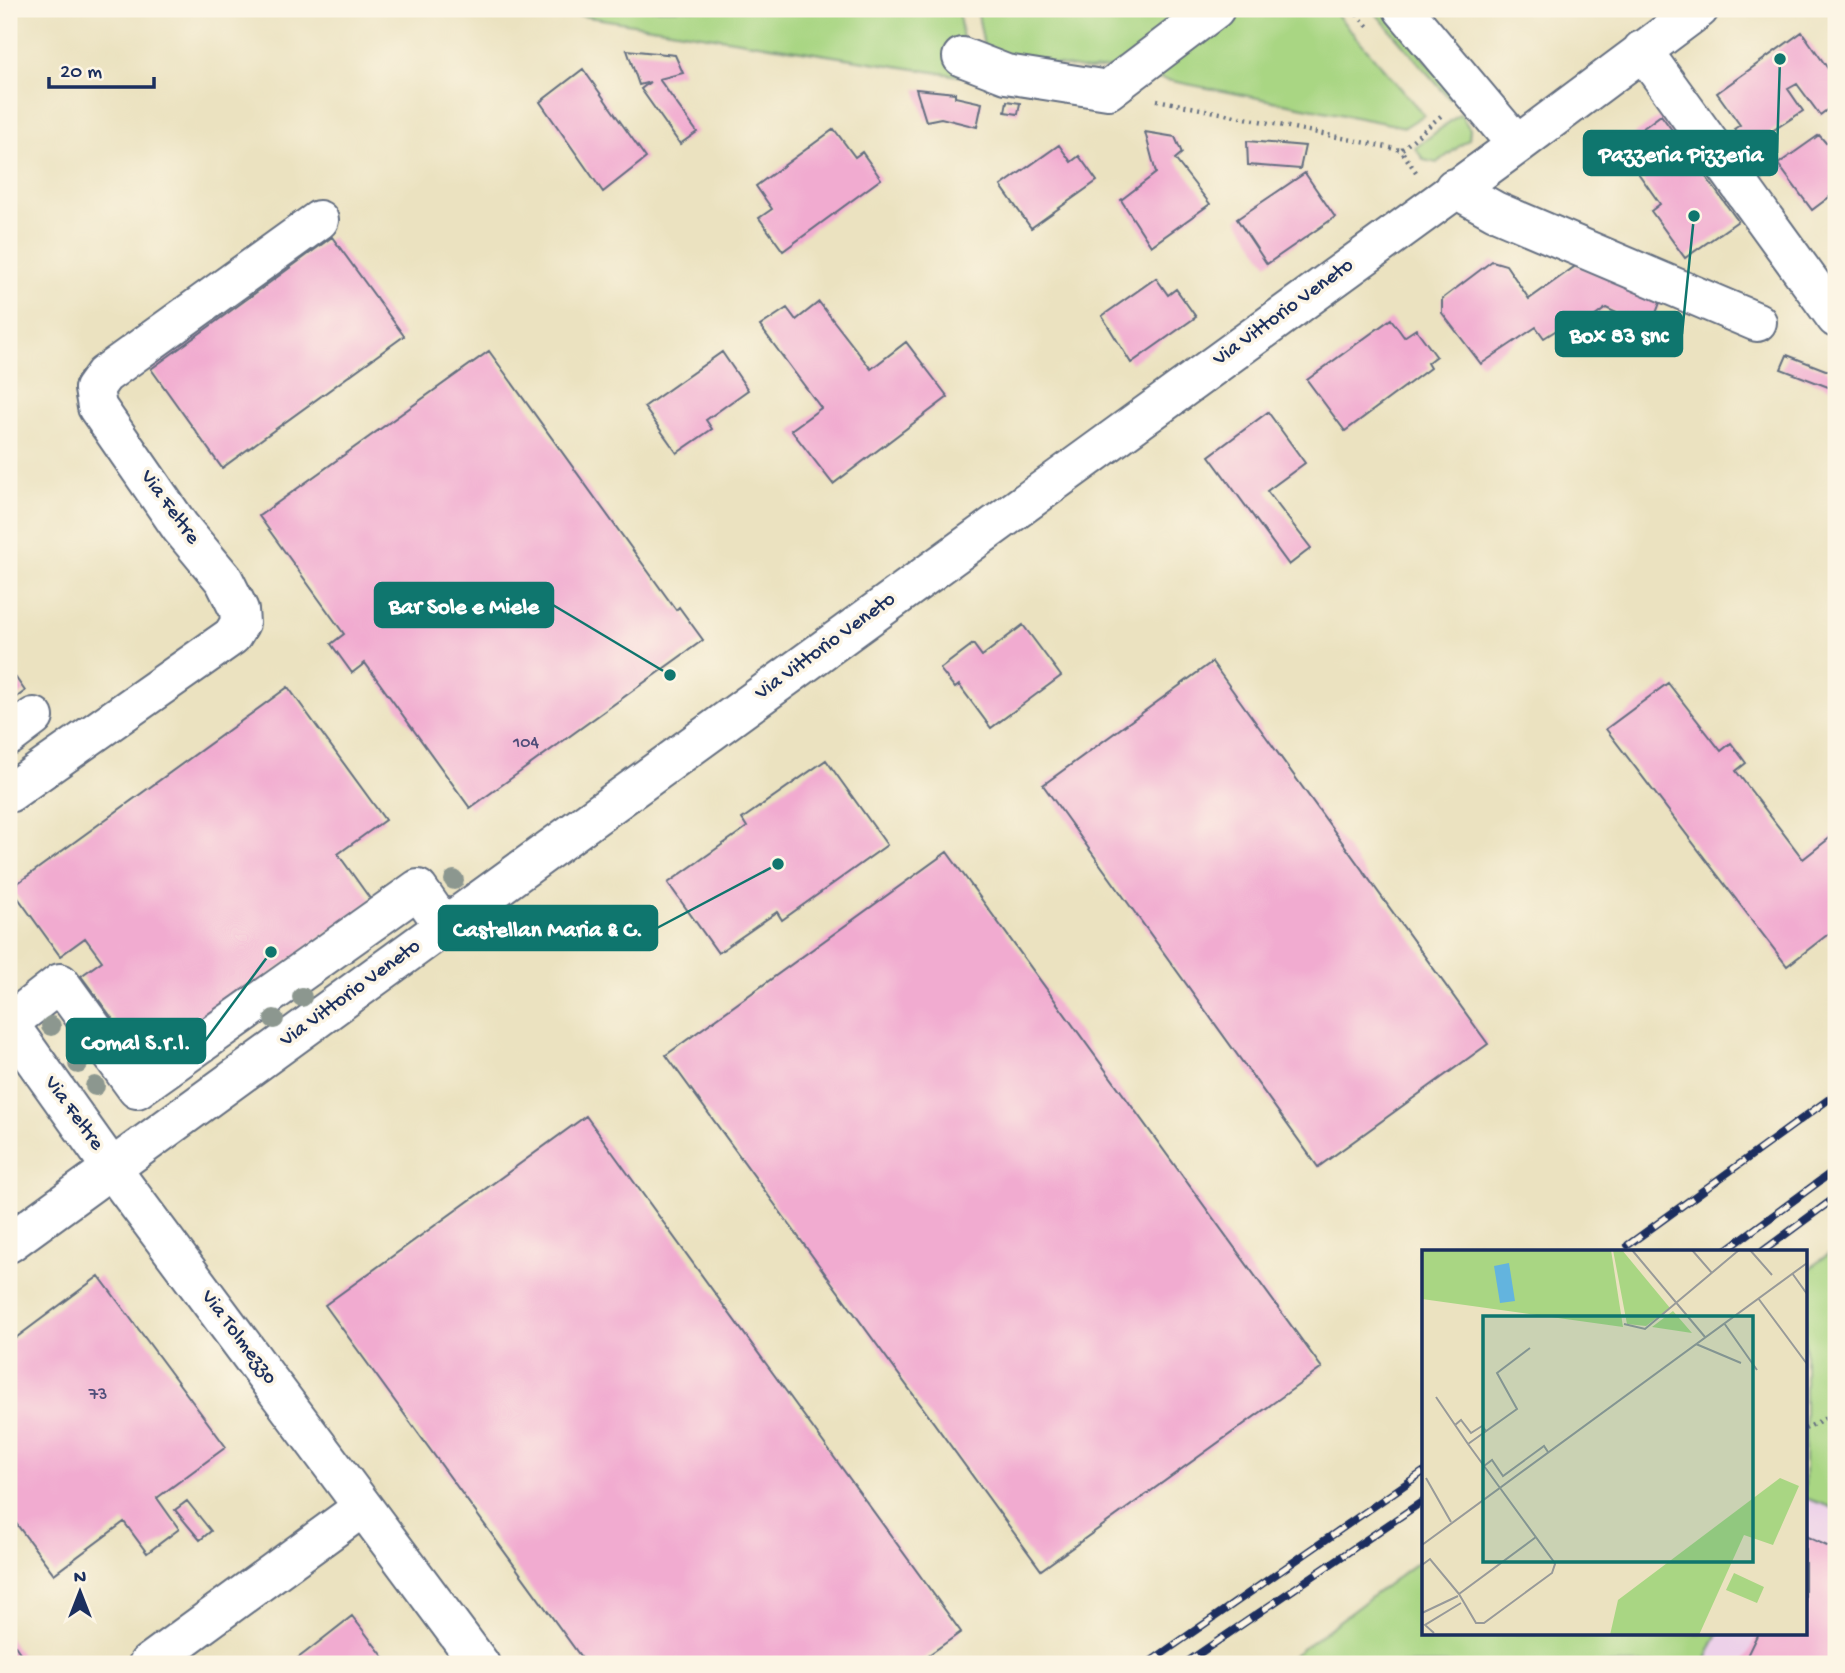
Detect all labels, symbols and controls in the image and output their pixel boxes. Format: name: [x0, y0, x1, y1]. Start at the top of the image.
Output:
scale bar: [49, 46, 154, 90]
text: 20 m: [60, 61, 102, 86]
callout: Pazzeria Pizzeria: [1584, 131, 1777, 175]
text: Pazzeria Pizzeria: [1597, 143, 1765, 170]
street label: Via Vittorio Veneto: [1208, 254, 1359, 373]
callout: Box 83 snc: [1556, 312, 1682, 356]
text: Box 83 snc: [1569, 324, 1669, 351]
street label: Via Feltre: [133, 465, 205, 551]
callout: Bar Sole e Miele: [375, 583, 553, 627]
street label: Via Vittorio Veneto: [750, 588, 901, 707]
text: Bar Sole e Miele: [388, 595, 540, 622]
house number: 104: [512, 733, 539, 754]
callout: Castellan Maria & C.: [439, 906, 657, 950]
text: Castellan Maria & C.: [453, 918, 643, 945]
street label: Via Vittorio Veneto: [275, 935, 426, 1054]
callout: Comal S.r.l.: [67, 1019, 205, 1063]
text: Comal S.r.l.: [81, 1031, 191, 1058]
street label: Via Feltre: [37, 1071, 109, 1157]
inset map: [1422, 1250, 1806, 1634]
street label: Via Tolmezzo: [194, 1285, 282, 1390]
house number: 73: [88, 1385, 107, 1406]
north arrow: [46, 1558, 116, 1628]
text: N: [74, 1567, 86, 1590]

